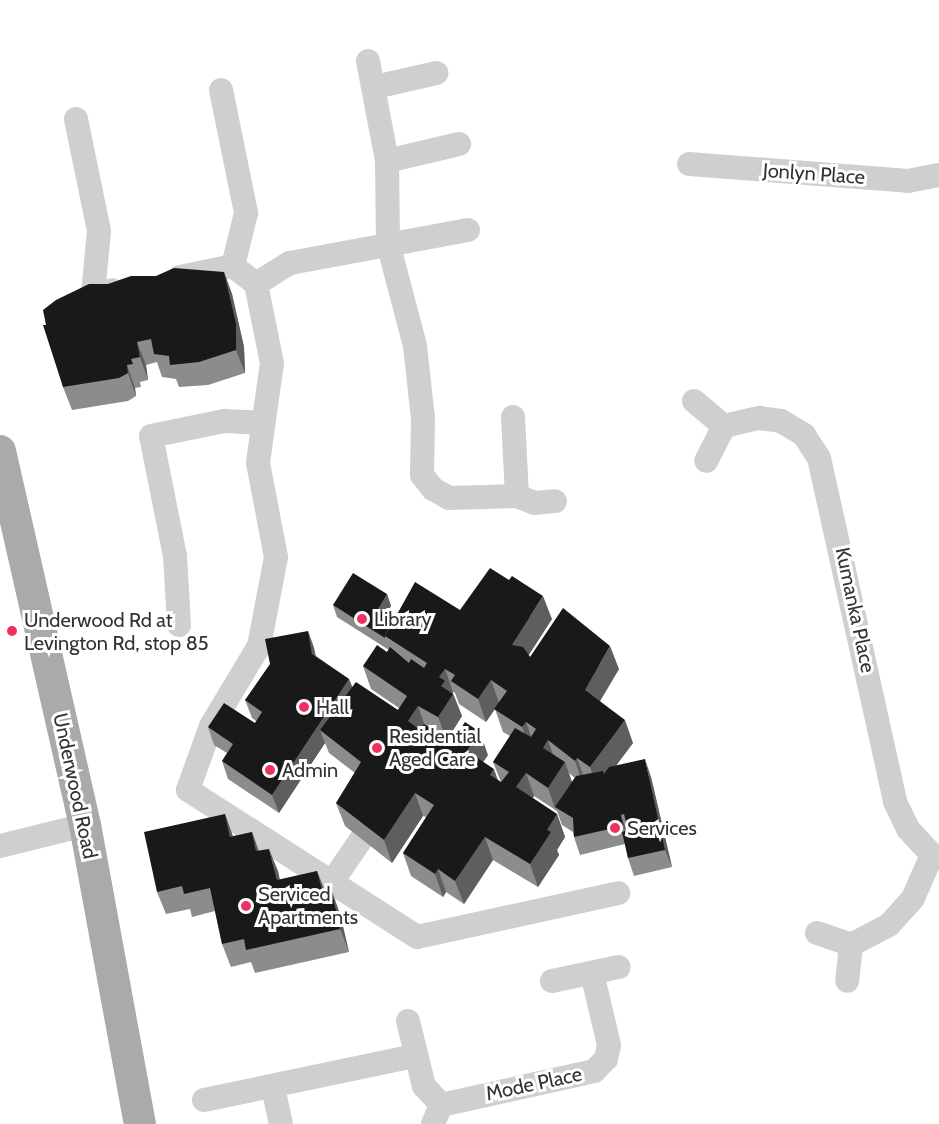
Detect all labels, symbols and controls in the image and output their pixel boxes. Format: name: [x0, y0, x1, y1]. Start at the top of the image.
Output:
street label: Jonlyn Place: [762, 158, 866, 190]
street label: Kumanka Place: [830, 545, 880, 675]
place label: Library: [374, 607, 432, 631]
place label: Underwood Rd at Levington Rd, stop 85: [24, 608, 209, 655]
marker: Library: [355, 612, 369, 626]
marker: Underwood Rd at Levington Rd, stop 85: [5, 624, 19, 638]
place label: Hall: [316, 695, 349, 719]
marker: Hall: [297, 700, 311, 714]
street label: Underwood Road: [48, 711, 102, 861]
place label: Residential Aged Care: [389, 724, 481, 771]
marker: Residential Aged Care: [370, 741, 384, 755]
place label: Admin: [282, 758, 338, 782]
marker: Admin: [263, 763, 277, 777]
place label: Services: [627, 816, 697, 840]
marker: Services: [608, 821, 622, 835]
place label: Serviced Apartments: [258, 882, 358, 929]
marker: Serviced Apartments: [239, 899, 253, 913]
street label: Mode Place: [484, 1062, 584, 1106]

